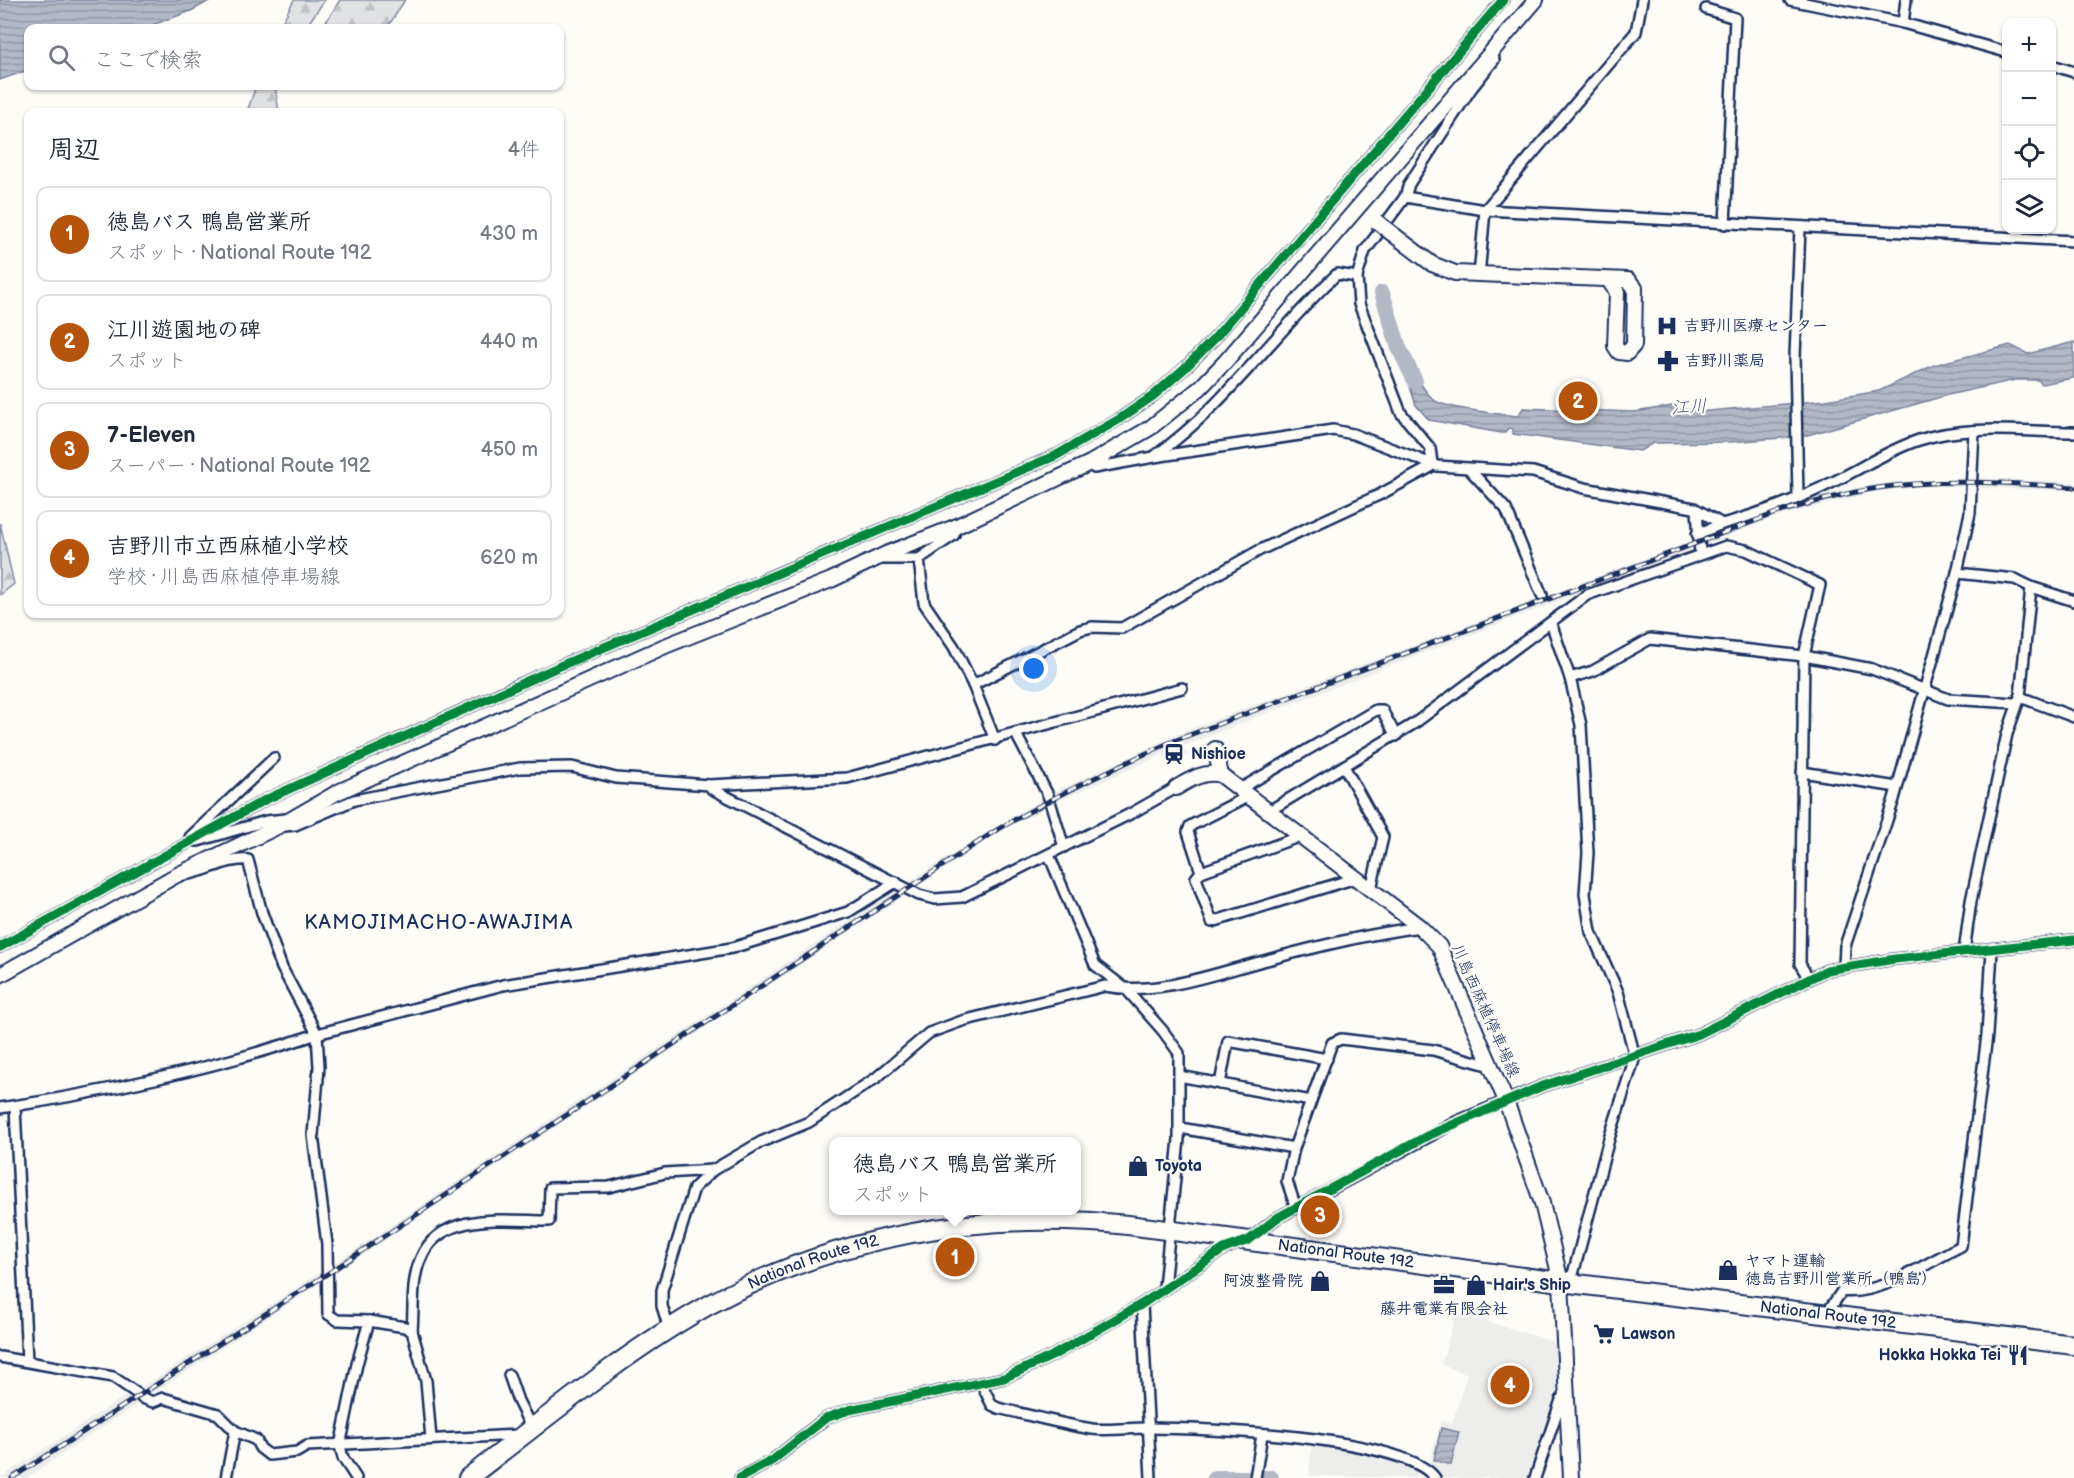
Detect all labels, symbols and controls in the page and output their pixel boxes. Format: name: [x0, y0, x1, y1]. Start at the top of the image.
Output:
map controls: [2002, 18, 2056, 234]
button: +: [2002, 18, 2056, 72]
search box: [24, 24, 564, 90]
icon: search: [45, 41, 78, 74]
text: ここで検索: [93, 47, 203, 74]
button: −: [2002, 72, 2056, 126]
button: locate: [2002, 126, 2056, 180]
text: 周辺: [48, 135, 100, 166]
text: 4件: [508, 138, 540, 162]
button: layers: [2002, 180, 2056, 234]
text: 徳島バス 鴨島営業所: [107, 209, 311, 236]
text: 1: [65, 222, 74, 246]
text: 430 m: [480, 222, 538, 246]
text: スポット · National Route 192: [107, 241, 371, 265]
hospital icon: 吉野川医療センター: [1655, 314, 1679, 338]
text: 江川遊園地の碑: [107, 317, 261, 344]
place label: 吉野川医療センター: [1684, 317, 1828, 336]
text: 2: [64, 330, 75, 354]
text: 440 m: [480, 330, 538, 354]
text: スポット: [107, 349, 187, 373]
pharmacy icon: 吉野川薬局: [1656, 349, 1680, 373]
place label: 吉野川薬局: [1685, 352, 1765, 371]
pin: 2: [1558, 378, 1598, 424]
water label: 江川: [1670, 396, 1708, 418]
text: 7-Eleven: [107, 422, 196, 449]
text: 3: [64, 438, 75, 462]
text: 450 m: [481, 438, 538, 462]
text: スーパー · National Route 192: [107, 454, 371, 478]
text: 吉野川市立西麻植小学校: [107, 533, 349, 560]
text: 4: [64, 546, 75, 570]
text: 620 m: [480, 546, 538, 570]
text: 学校 · 川島西麻植停車場線: [107, 565, 340, 589]
your location: [1019, 654, 1048, 683]
station icon: Nishioe: [1162, 742, 1186, 766]
place label: Nishioe: [1191, 745, 1246, 764]
district label: KAMOJIMACHO-AWAJIMA: [304, 911, 574, 935]
street label: 川島西麻植停車場線: [1447, 941, 1523, 1081]
popup: [829, 1137, 1081, 1215]
text: 徳島バス 鴨島営業所: [853, 1151, 1057, 1178]
shop icon: Toyota: [1126, 1154, 1150, 1178]
place label: Toyota: [1155, 1157, 1202, 1176]
text: スポット: [853, 1183, 933, 1207]
pin: 3: [1300, 1192, 1340, 1238]
street label: National Route 192: [745, 1231, 881, 1294]
pin: 1: [936, 1234, 974, 1280]
street label: National Route 192: [1277, 1235, 1416, 1272]
place label: ヤマト運輸 徳島吉野川営業所（鴨島）: [1745, 1252, 1937, 1289]
shop icon: ヤマト運輸 徳島吉野川営業所（鴨島）: [1716, 1258, 1740, 1282]
shop icon: 阿波整骨院: [1308, 1269, 1332, 1293]
place label: 阿波整骨院: [1223, 1272, 1303, 1291]
office icon: 藤井電業有限会社: [1432, 1273, 1456, 1297]
shop icon: Hair's Ship: [1464, 1273, 1488, 1297]
place label: Hair's Ship: [1493, 1276, 1571, 1295]
street label: National Route 192: [1759, 1297, 1898, 1333]
place label: 藤井電業有限会社: [1380, 1300, 1508, 1319]
supermarket icon: Lawson: [1592, 1322, 1616, 1346]
place label: Lawson: [1621, 1325, 1676, 1344]
restaurant icon: Hokka Hokka Tei: [2006, 1343, 2030, 1367]
place label: Hokka Hokka Tei: [1879, 1346, 2001, 1365]
pin: 4: [1490, 1362, 1530, 1408]

